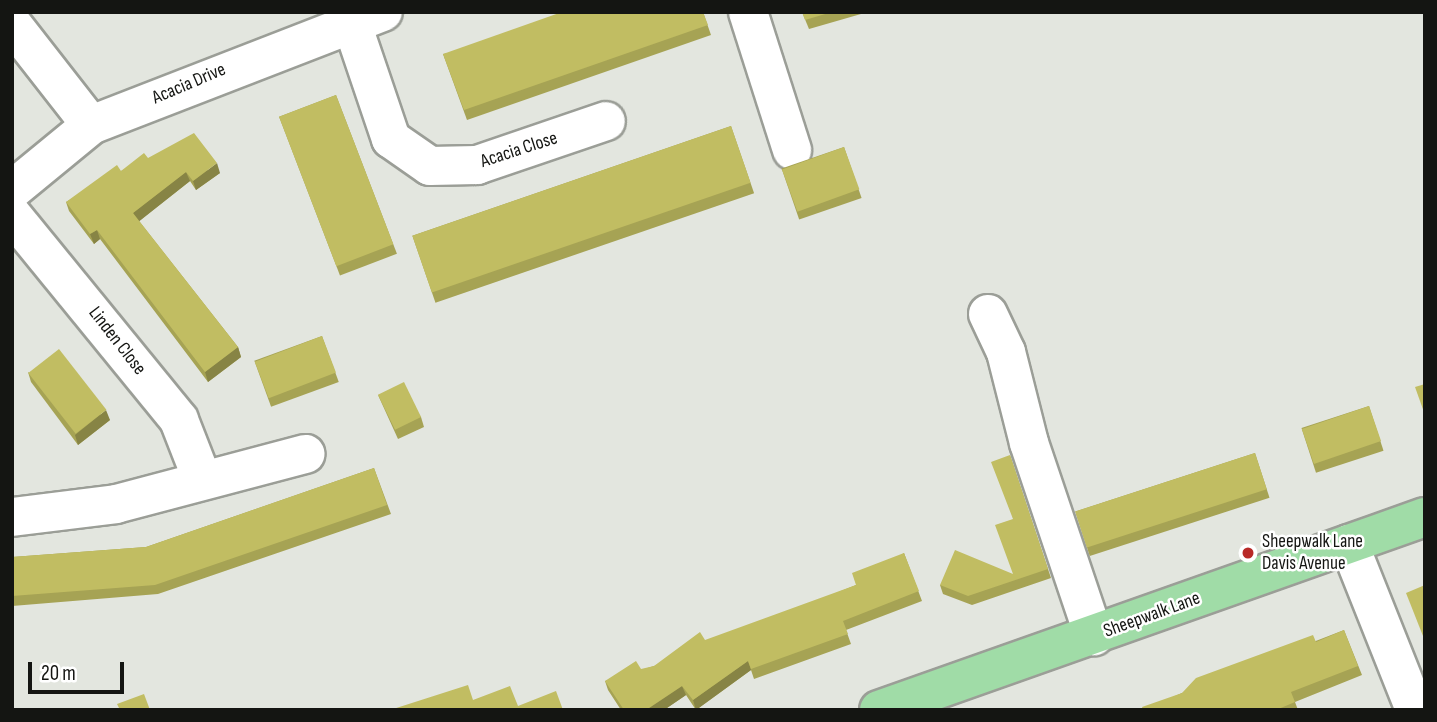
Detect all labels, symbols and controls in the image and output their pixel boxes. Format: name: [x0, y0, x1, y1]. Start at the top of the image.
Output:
street label: Acacia Drive: [149, 58, 229, 110]
street label: Acacia Close: [478, 127, 560, 173]
street label: Linden Close: [83, 302, 151, 380]
place label: Sheepwalk Lane Davis Avenue: [1262, 531, 1363, 575]
marker: Sheepwalk Lane Davis Avenue: [1240, 545, 1256, 561]
street label: Sheepwalk Lane: [1101, 587, 1203, 643]
scale bar: [32, 648, 128, 692]
text: 20 m: [41, 661, 76, 686]

